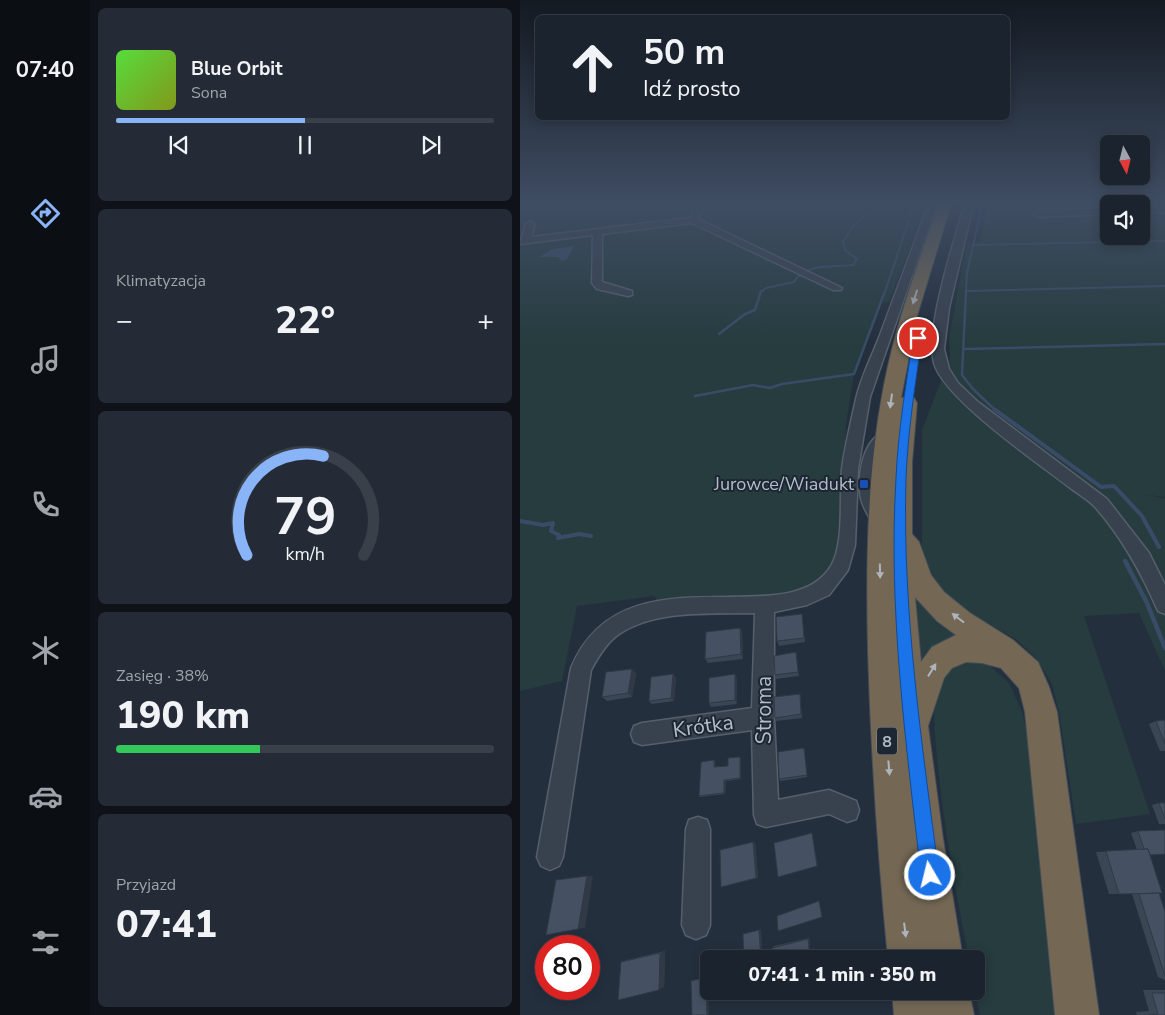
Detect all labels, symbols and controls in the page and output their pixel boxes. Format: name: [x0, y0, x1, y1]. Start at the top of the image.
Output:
text: 50 m: [643, 29, 725, 76]
icon: ahead: [560, 35, 625, 100]
text: 07:40: [16, 55, 74, 85]
text: Blue Orbit: [191, 56, 282, 82]
text: Idź prosto: [643, 74, 740, 104]
text: Sona: [191, 82, 227, 104]
icon: previous: [165, 131, 193, 159]
icon: pause: [291, 131, 319, 159]
icon: next: [417, 131, 445, 159]
north arrow: [1100, 135, 1150, 185]
map controls: [1100, 135, 1150, 245]
button: sound: [1100, 195, 1150, 245]
icon: directions: [28, 196, 63, 231]
text: Klimatyzacja: [116, 270, 206, 292]
one-way arrow: [911, 290, 918, 305]
text: 22°: [275, 295, 335, 346]
text: −: [116, 302, 133, 340]
text: +: [477, 302, 494, 340]
pin: [897, 317, 939, 359]
icon: arrive: [904, 324, 932, 352]
icon: music: [28, 342, 63, 377]
one-way arrow: [887, 393, 895, 409]
place label: Jurowce/Wiadukt: [713, 472, 855, 496]
marker: Jurowce/Wiadukt: [858, 478, 870, 490]
text: 79: [274, 481, 336, 552]
icon: phone: [28, 487, 63, 522]
text: km/h: [285, 542, 325, 566]
one-way arrow: [876, 563, 884, 579]
one-way arrow: [952, 613, 965, 624]
icon: climate: [28, 633, 63, 668]
one-way arrow: [927, 663, 936, 676]
text: Zasięg · 38%: [116, 665, 209, 687]
street label: Stroma: [750, 676, 778, 744]
text: 190 km: [116, 690, 250, 741]
street label: Krótka: [671, 708, 735, 744]
road number: 8: [877, 728, 897, 754]
one-way arrow: [886, 760, 894, 776]
icon: car: [28, 779, 63, 814]
position arrow: [903, 848, 955, 900]
text: Przyjazd: [116, 874, 176, 896]
text: 07:41: [116, 899, 217, 950]
one-way arrow: [901, 922, 909, 938]
icon: filters: [28, 925, 63, 960]
speed limit sign: 80: [535, 935, 600, 1000]
text: 07:41 · 1 min · 350 m: [749, 962, 936, 988]

